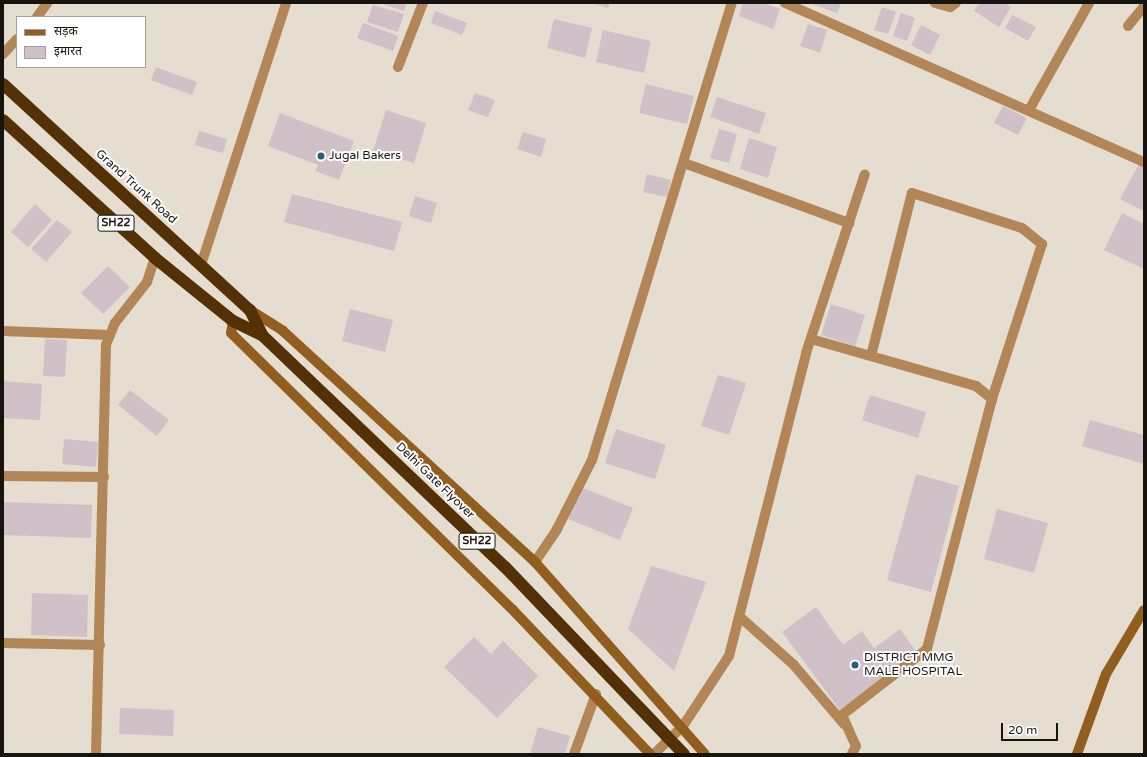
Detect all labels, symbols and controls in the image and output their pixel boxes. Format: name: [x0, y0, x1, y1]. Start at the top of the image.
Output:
legend: [16, 16, 146, 68]
text: सड़क: [54, 24, 78, 38]
text: इमारत: [54, 44, 82, 58]
street label: Grand Trunk Road: [93, 147, 179, 227]
place label: Jugal Bakers: [329, 149, 401, 163]
marker: Jugal Bakers: [316, 151, 326, 161]
road number: SH22: [97, 214, 135, 232]
street label: Delhi Gate Flyover: [393, 440, 477, 522]
road number: SH22: [458, 532, 496, 550]
place label: DISTRICT MMG MALE HOSPITAL: [864, 651, 962, 679]
marker: DISTRICT MMG MALE HOSPITAL: [849, 659, 861, 671]
scale bar: [1003, 715, 1060, 741]
text: 20 m: [1008, 723, 1037, 737]

